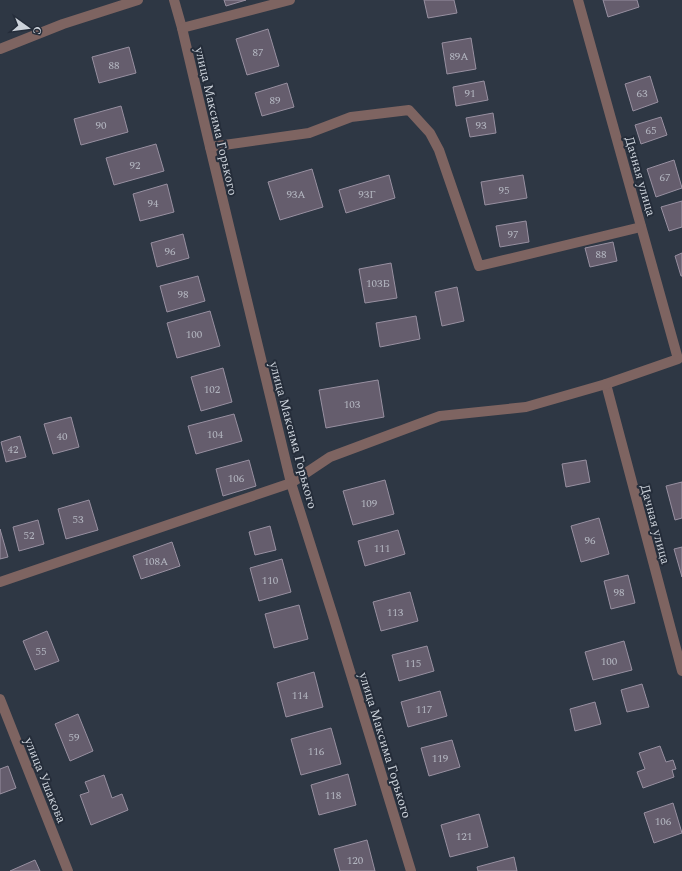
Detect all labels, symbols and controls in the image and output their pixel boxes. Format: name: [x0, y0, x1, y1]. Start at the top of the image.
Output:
north arrow: [8, 8, 48, 48]
text: С: [28, 24, 46, 36]
street label: улица Максима Горького: [189, 44, 243, 197]
house number: 87: [253, 44, 264, 61]
house number: 89А: [449, 48, 469, 65]
house number: 88: [109, 57, 120, 74]
house number: 91: [465, 85, 476, 102]
house number: 63: [637, 85, 648, 102]
house number: 89: [270, 92, 281, 109]
house number: 90: [96, 117, 107, 134]
house number: 93: [476, 117, 487, 134]
house number: 65: [646, 122, 657, 139]
street label: Дачная улица: [619, 134, 661, 219]
house number: 92: [130, 157, 141, 174]
house number: 67: [660, 169, 671, 186]
house number: 95: [499, 182, 510, 199]
house number: 93А: [286, 186, 306, 203]
house number: 93Г: [358, 186, 376, 203]
house number: 94: [148, 195, 159, 212]
house number: 97: [508, 226, 519, 243]
house number: 96: [165, 243, 176, 260]
house number: 88: [596, 246, 607, 263]
house number: 103Б: [366, 275, 390, 292]
house number: 98: [178, 286, 189, 303]
house number: 100: [186, 326, 203, 343]
street label: улица Максима Горького: [263, 358, 322, 511]
house number: 102: [204, 381, 221, 398]
house number: 103: [344, 396, 361, 413]
house number: 104: [207, 426, 224, 443]
house number: 40: [57, 428, 68, 445]
house number: 42: [8, 441, 19, 458]
house number: 106: [228, 470, 245, 487]
street label: Дачная улица: [635, 482, 675, 567]
house number: 109: [361, 495, 378, 512]
house number: 53: [73, 511, 84, 528]
house number: 52: [24, 527, 35, 544]
house number: 96: [585, 532, 596, 549]
house number: 111: [374, 540, 390, 557]
house number: 108А: [144, 553, 168, 570]
house number: 110: [262, 572, 279, 589]
house number: 98: [614, 584, 625, 601]
house number: 113: [387, 604, 404, 621]
house number: 55: [36, 643, 47, 660]
house number: 100: [601, 653, 618, 670]
house number: 115: [405, 655, 421, 672]
street label: улица Максима Горького: [353, 669, 417, 821]
house number: 114: [292, 687, 309, 704]
house number: 117: [416, 701, 433, 718]
house number: 59: [69, 729, 80, 746]
street label: улица Ушакова: [18, 734, 72, 827]
house number: 116: [308, 743, 325, 760]
house number: 119: [432, 750, 449, 767]
house number: 118: [325, 787, 342, 804]
house number: 106: [655, 813, 672, 830]
house number: 121: [456, 828, 472, 845]
house number: 120: [347, 852, 364, 869]

